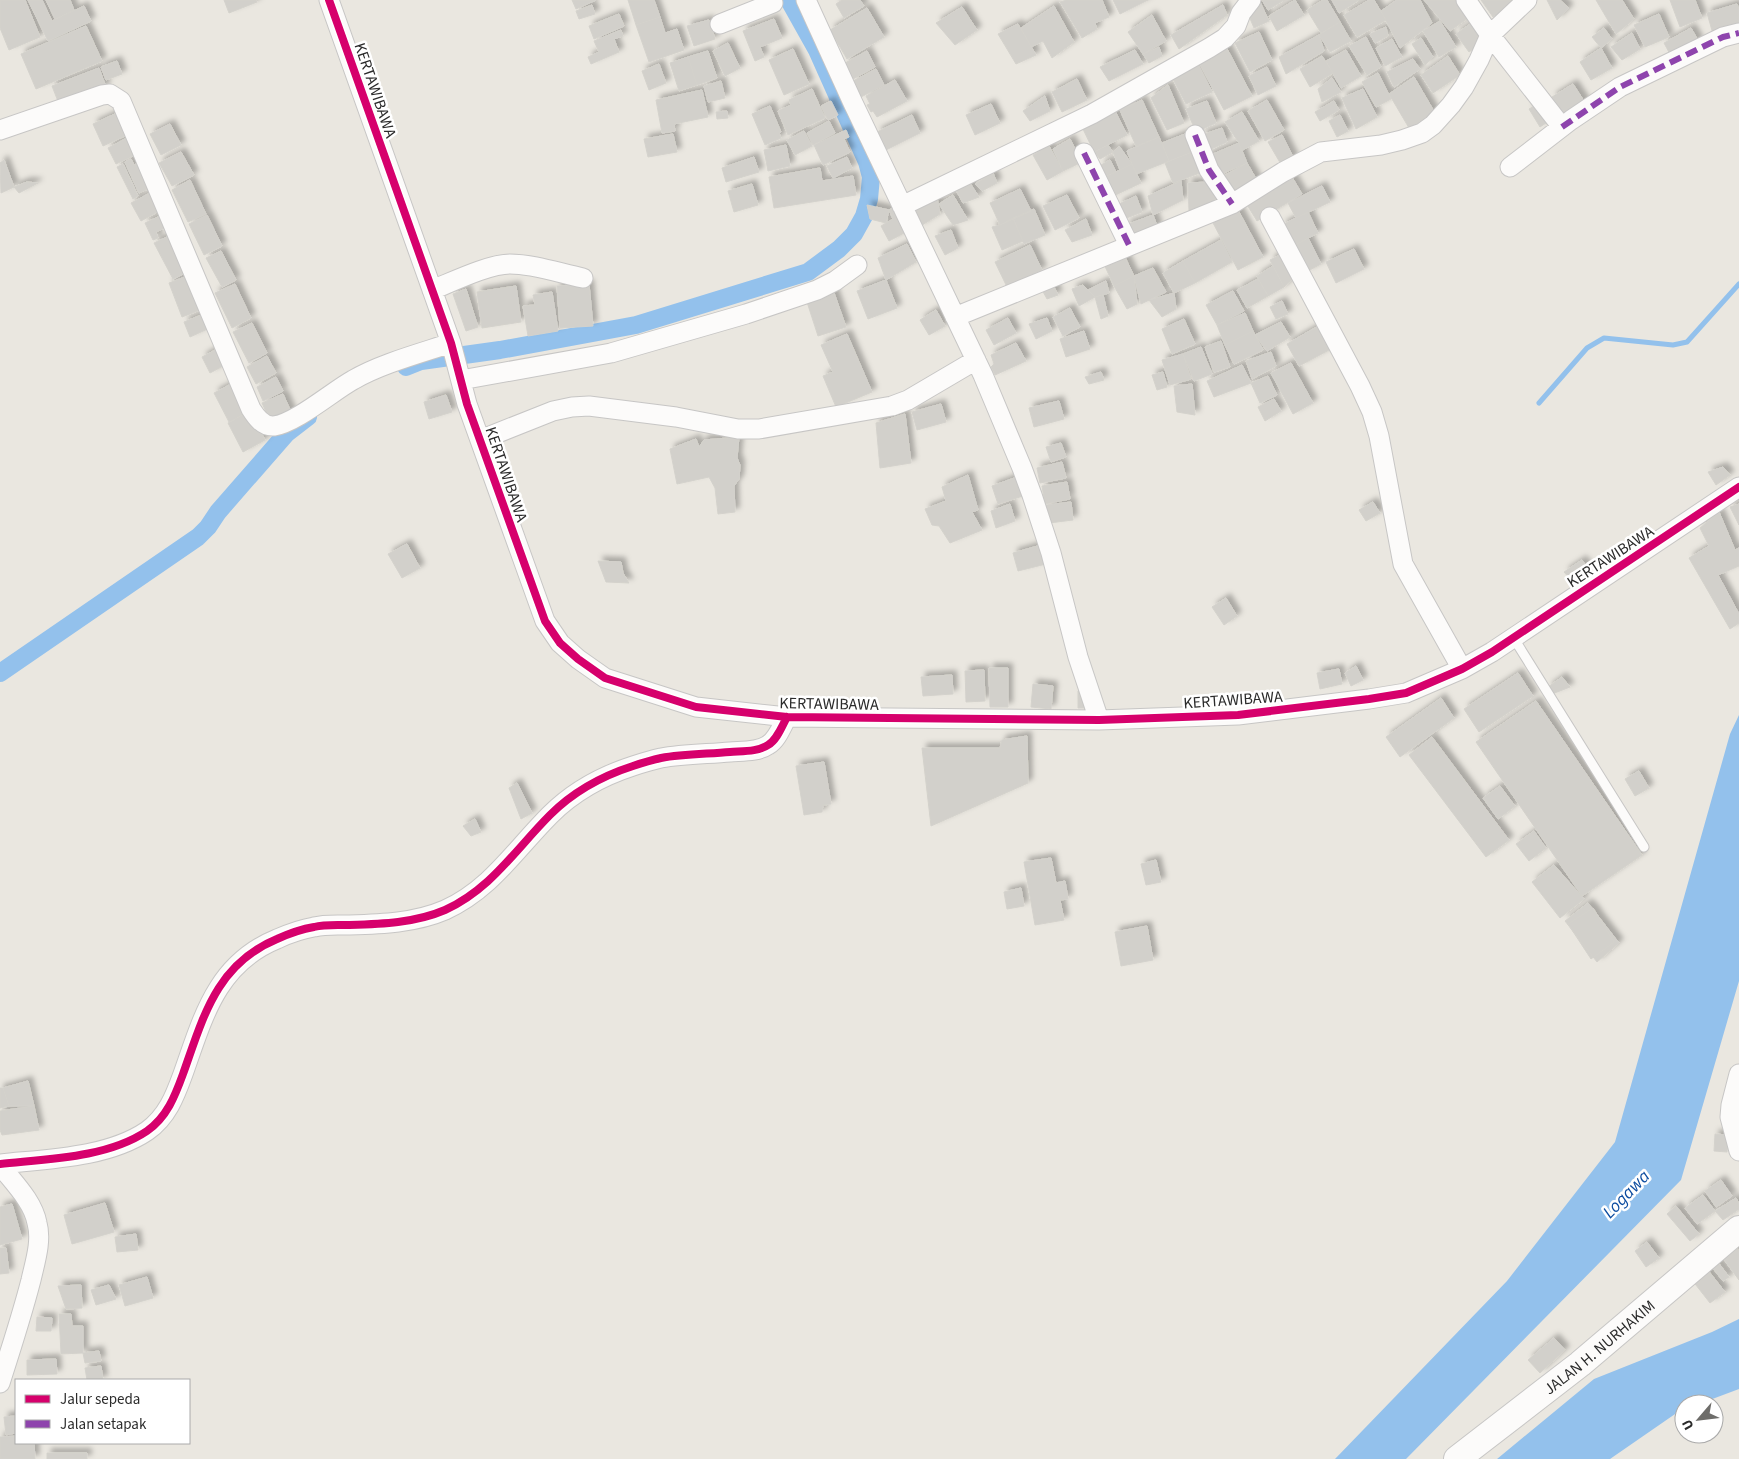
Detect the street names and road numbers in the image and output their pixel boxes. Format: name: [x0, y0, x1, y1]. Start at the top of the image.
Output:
street label: KERTAWIBAWA: [348, 40, 402, 141]
street label: KERTAWIBAWA: [479, 424, 533, 525]
street label: KERTAWIBAWA: [1563, 520, 1658, 593]
street label: KERTAWIBAWA: [1183, 686, 1284, 714]
street label: KERTAWIBAWA: [779, 692, 879, 716]
street label: JALAN H. NURHAKIM: [1539, 1295, 1660, 1400]

